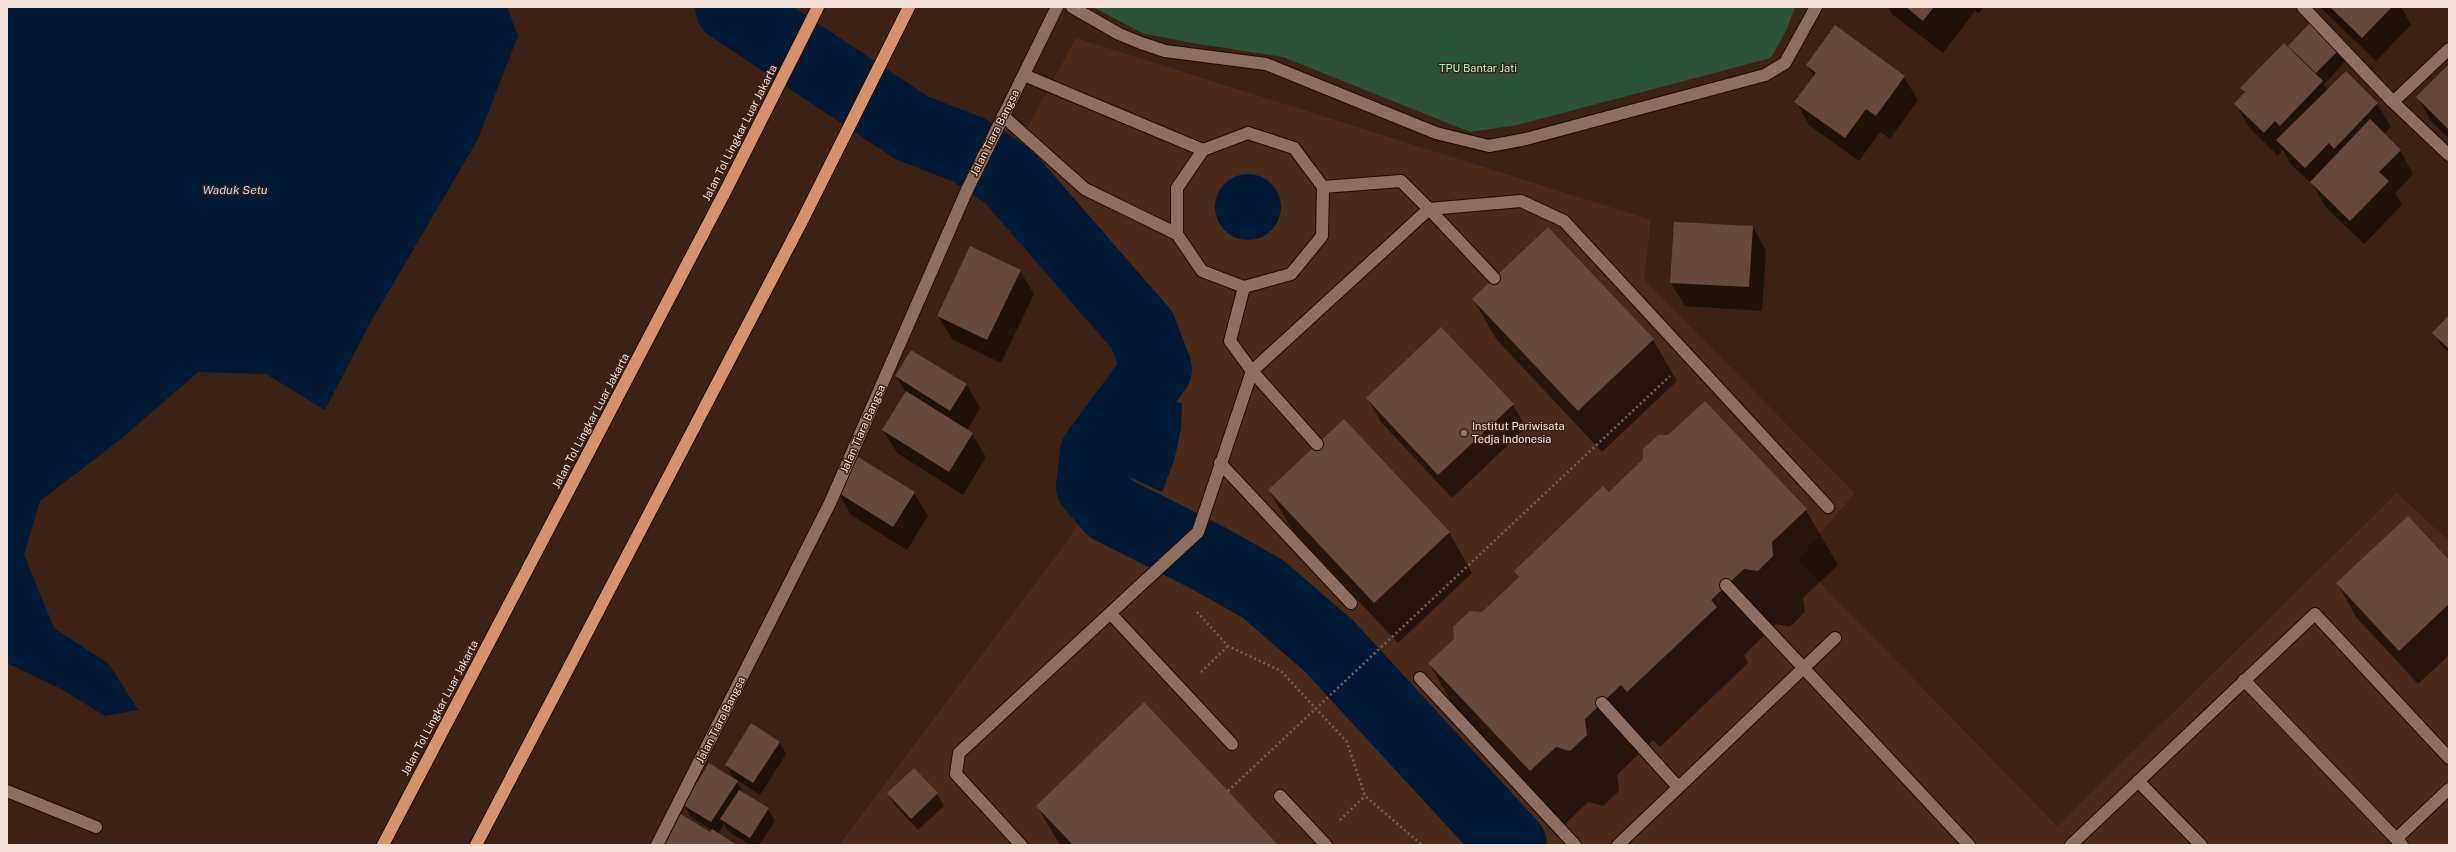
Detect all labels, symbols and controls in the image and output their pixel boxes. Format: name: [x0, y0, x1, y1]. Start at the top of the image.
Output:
park label: TPU Bantar Jati: [1439, 62, 1517, 76]
street label: Jalan Tol Lingkar Luar Jakarta: [700, 63, 780, 203]
street label: Jalan Tiara Bangsa: [968, 88, 1022, 178]
water label: Waduk Setu: [202, 183, 268, 197]
street label: Jalan Tol Lingkar Luar Jakarta: [550, 351, 632, 491]
street label: Jalan Tiara Bangsa: [838, 383, 888, 475]
place label: Institut Pariwisata Tedja Indonesia: [1472, 420, 1564, 446]
marker: Institut Pariwisata Tedja Indonesia: [1459, 428, 1469, 438]
street label: Jalan Tol Lingkar Luar Jakarta: [399, 638, 481, 778]
street label: Jalan Tiara Bangsa: [694, 675, 748, 765]

